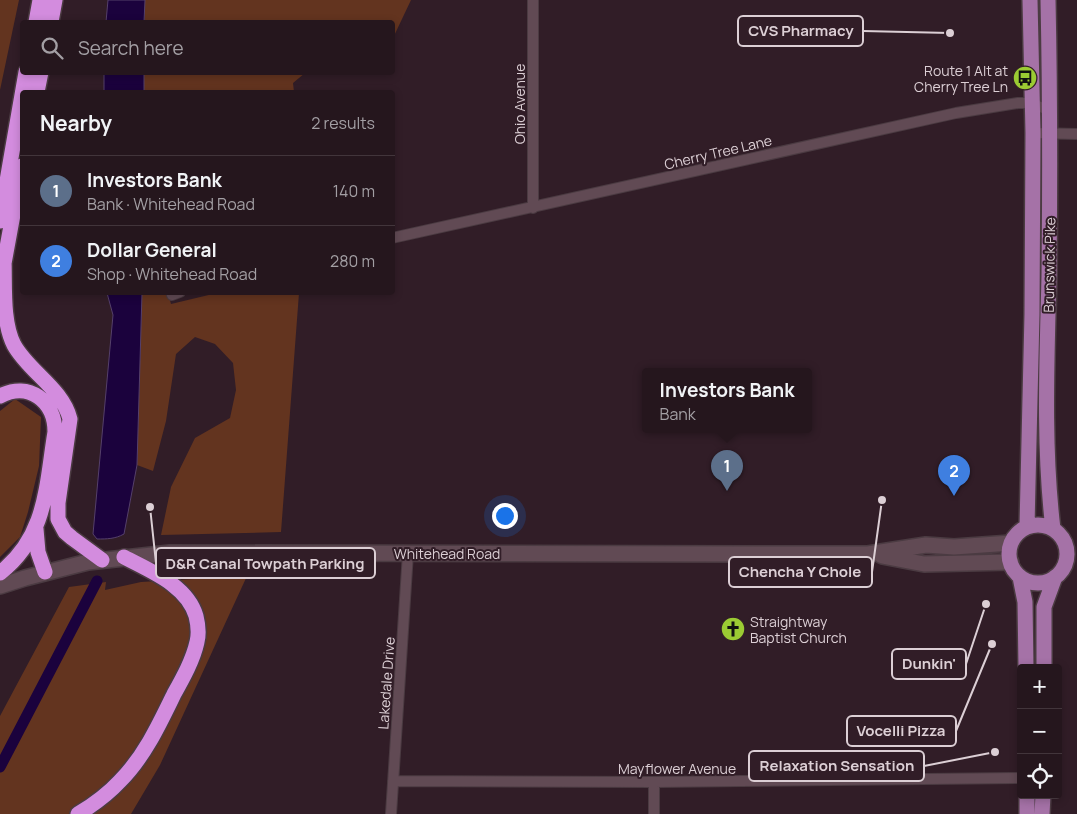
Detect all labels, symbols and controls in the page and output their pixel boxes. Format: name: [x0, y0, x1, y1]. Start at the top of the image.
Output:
callout: CVS Pharmacy: [738, 16, 863, 46]
search box: [20, 20, 395, 75]
text: CVS Pharmacy: [748, 20, 854, 41]
icon: search: [38, 34, 66, 62]
text: Search here: [78, 35, 184, 61]
place label: Route 1 Alt at Cherry Tree Ln: [914, 61, 1008, 96]
street label: Ohio Avenue: [510, 64, 529, 144]
bus stop icon: Route 1 Alt at Cherry Tree Ln: [1012, 65, 1038, 91]
text: Nearby: [40, 109, 112, 137]
text: 2 results: [311, 112, 375, 134]
street label: Cherry Tree Lane: [662, 130, 774, 174]
text: Investors Bank: [87, 167, 222, 193]
text: 1: [52, 180, 60, 202]
text: 140 m: [333, 180, 375, 202]
text: Bank · Whitehead Road: [87, 193, 255, 215]
street label: Brunswick Pike: [1039, 217, 1059, 313]
text: Dollar General: [87, 237, 217, 263]
text: 2: [51, 250, 61, 272]
text: 280 m: [330, 250, 375, 272]
text: Shop · Whitehead Road: [87, 263, 257, 285]
popup: [642, 368, 812, 433]
text: Investors Bank: [660, 377, 794, 403]
text: Bank: [660, 403, 696, 425]
pin: 1: [711, 450, 743, 491]
pin: 2: [938, 455, 970, 496]
your location: [492, 503, 518, 529]
street label: Whitehead Road: [394, 544, 500, 563]
callout: D&R Canal Towpath Parking: [156, 548, 375, 578]
text: D&R Canal Towpath Parking: [166, 553, 364, 574]
callout: Chencha Y Chole: [729, 557, 872, 587]
text: Chencha Y Chole: [739, 561, 861, 582]
place label: Straightway Baptist Church: [750, 612, 847, 647]
church icon: Straightway Baptist Church: [720, 616, 746, 642]
street label: Lakedale Drive: [373, 636, 399, 730]
callout: Dunkin': [892, 649, 966, 679]
text: Dunkin': [902, 653, 956, 674]
map controls: [1017, 664, 1062, 799]
button: +: [1017, 664, 1062, 709]
button: −: [1017, 709, 1062, 754]
callout: Vocelli Pizza: [847, 716, 956, 746]
text: Vocelli Pizza: [856, 720, 946, 741]
callout: Relaxation Sensation: [749, 751, 924, 781]
button: locate: [1017, 754, 1062, 799]
text: Relaxation Sensation: [760, 755, 914, 776]
street label: Mayflower Avenue: [618, 759, 736, 778]

